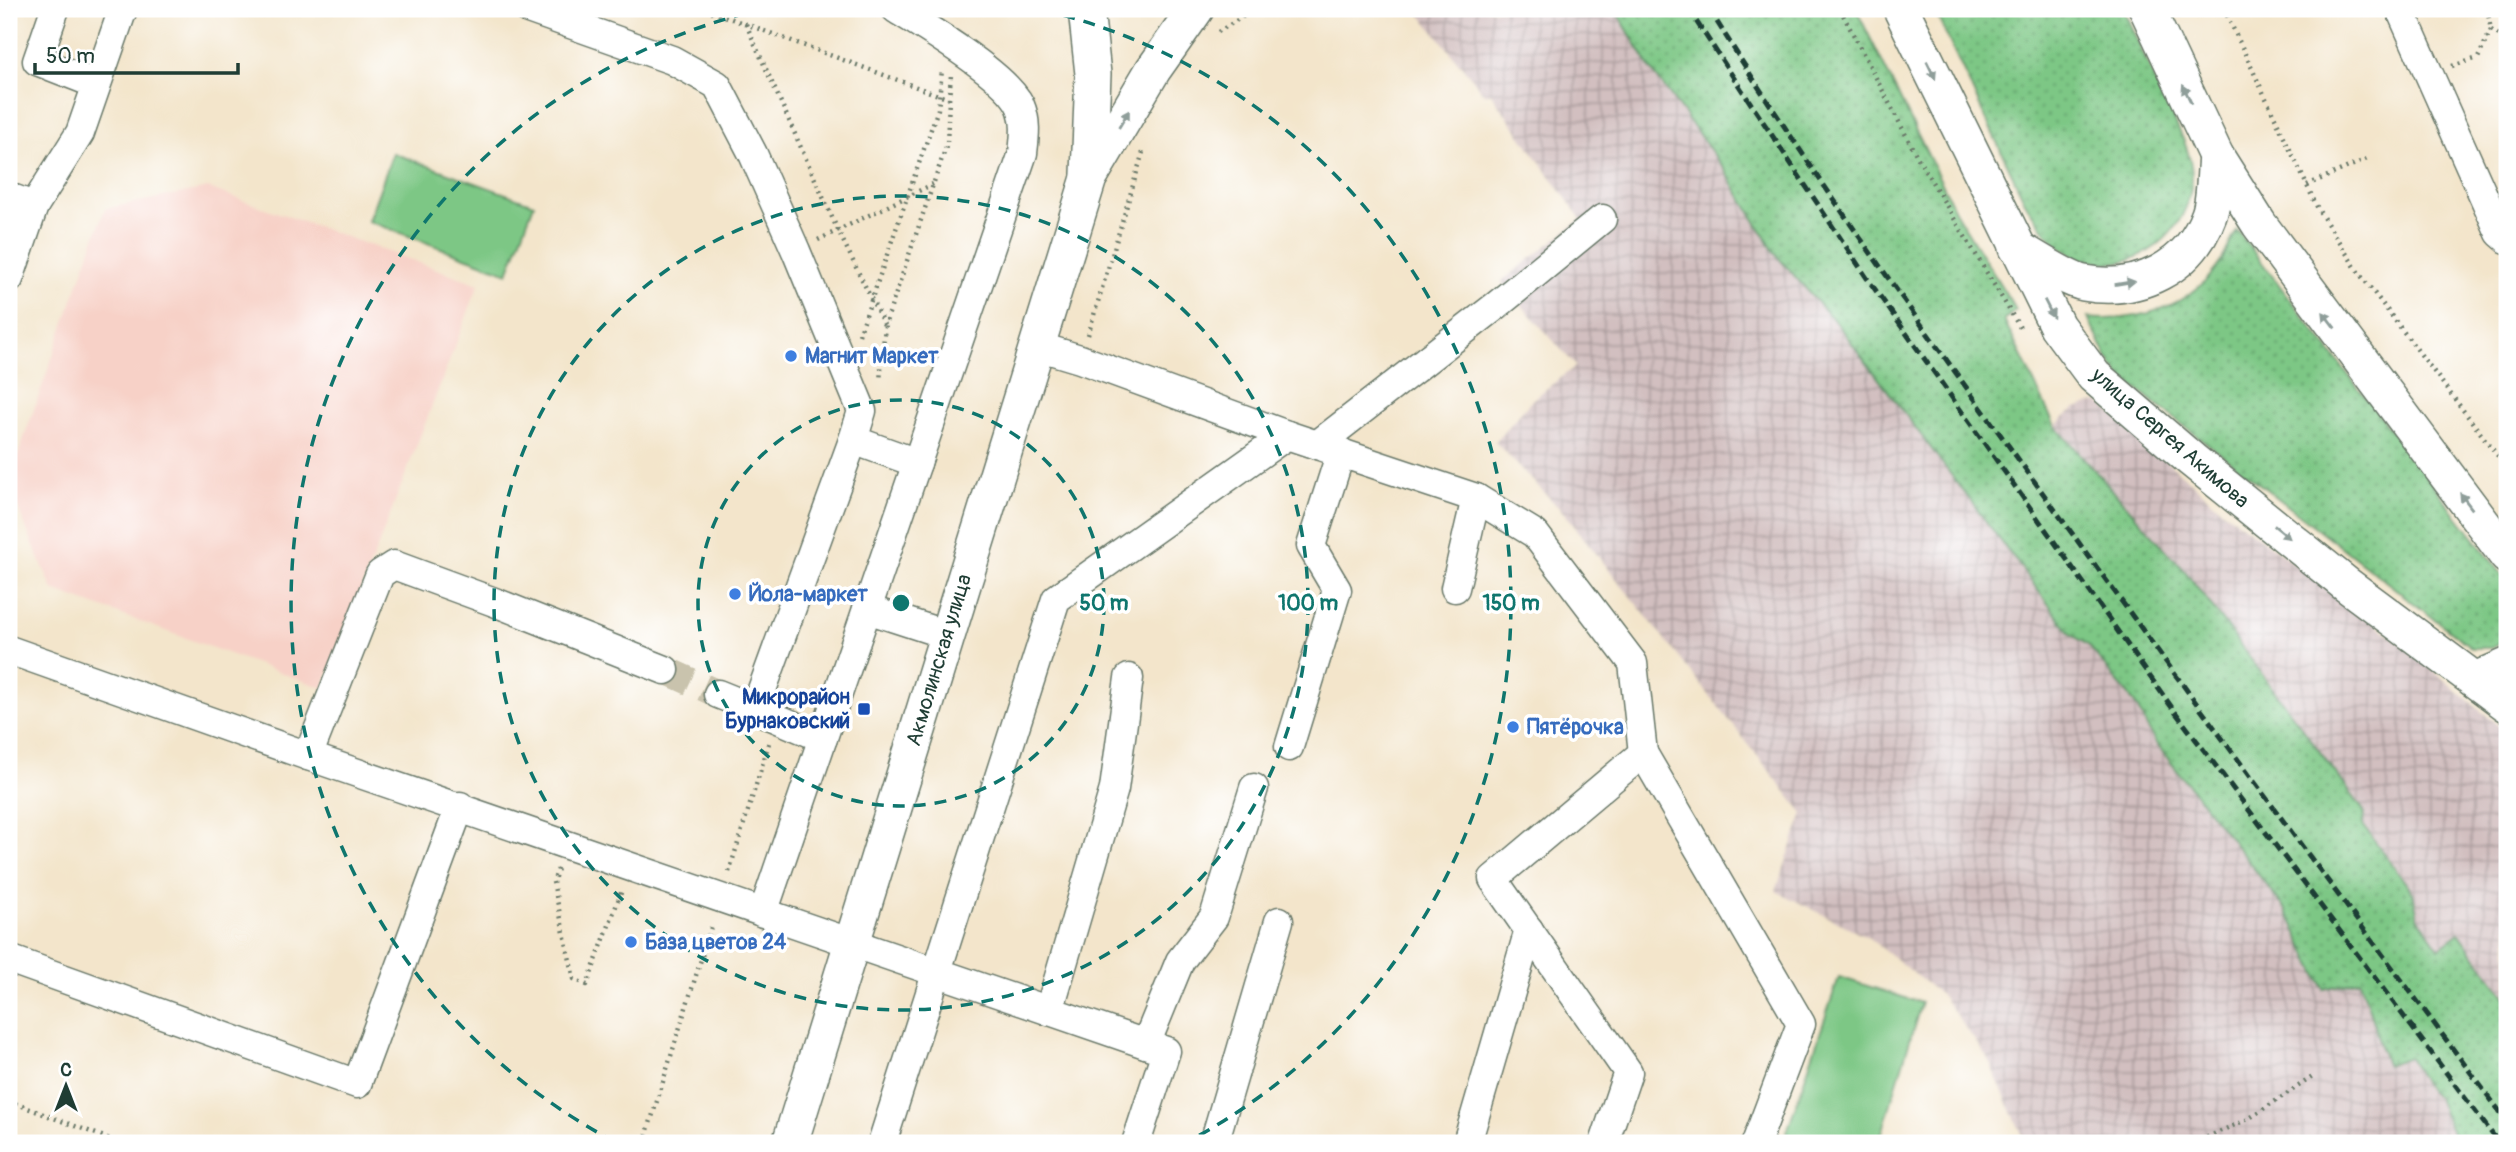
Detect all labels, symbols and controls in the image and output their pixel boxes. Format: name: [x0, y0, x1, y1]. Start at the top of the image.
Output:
scale bar: [35, 32, 238, 76]
text: 50 m: [46, 43, 95, 70]
one-way arrow: [1925, 60, 1937, 80]
one-way arrow: [2181, 84, 2192, 105]
one-way arrow: [1118, 109, 1130, 128]
one-way arrow: [2115, 277, 2137, 288]
one-way arrow: [2043, 299, 2054, 319]
one-way arrow: [2322, 310, 2336, 329]
place label: Магнит Маркет: [805, 343, 939, 370]
marker: Магнит Маркет: [783, 348, 799, 364]
street label: улица Сергея Акимова: [2085, 361, 2255, 514]
one-way arrow: [2460, 492, 2474, 510]
one-way arrow: [2272, 525, 2290, 540]
street label: Акмолинская улица: [900, 571, 978, 749]
place label: Йола-маркет: [749, 581, 868, 608]
marker: Йола-маркет: [727, 586, 743, 602]
text: 50 m: [1080, 590, 1129, 617]
text: 100 m: [1278, 590, 1338, 617]
text: 150 m: [1482, 590, 1540, 617]
centre of rings: [889, 591, 913, 615]
place label: Микрорайон Бурнаковский: [725, 684, 850, 735]
marker: Микрорайон Бурнаковский: [856, 701, 872, 717]
place label: Пятёрочка: [1527, 714, 1624, 741]
marker: Пятёрочка: [1505, 719, 1521, 735]
place label: База цветов 24: [645, 929, 787, 956]
marker: База цветов 24: [623, 934, 639, 950]
north arrow: [32, 1050, 102, 1120]
text: С: [60, 1058, 72, 1082]

